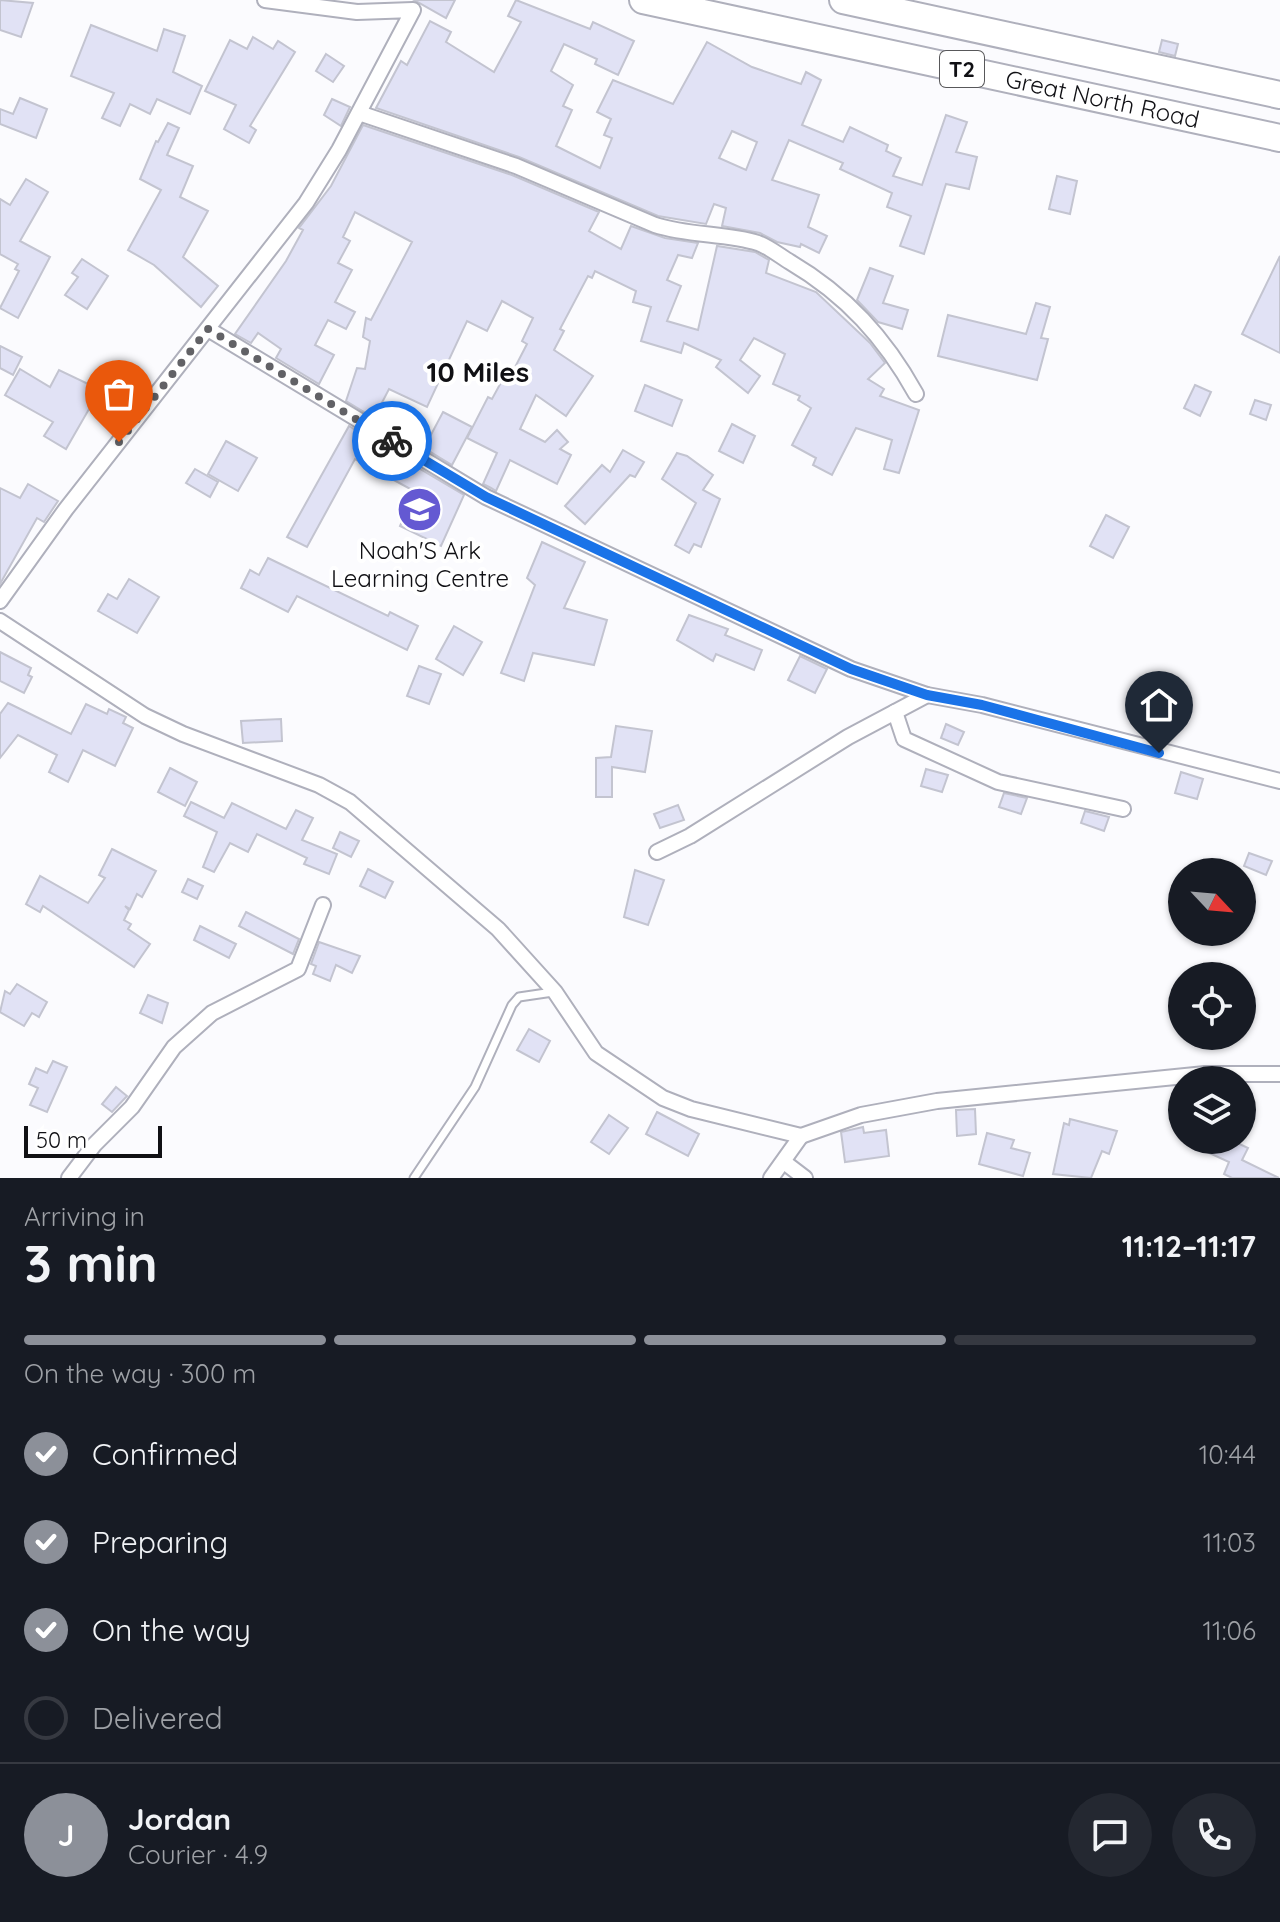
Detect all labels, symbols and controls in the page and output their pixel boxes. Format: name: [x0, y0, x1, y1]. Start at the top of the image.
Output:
road number: T2: [940, 51, 984, 87]
street label: Great North Road: [1003, 63, 1202, 134]
district label: 10 Miles: [427, 354, 529, 389]
pin: [85, 360, 153, 442]
icon: bag: [97, 372, 141, 416]
courier: [352, 401, 432, 481]
icon: bike: [370, 419, 414, 463]
school or university icon: Noah'S Ark Learning Centre: [396, 485, 444, 533]
place label: Noah'S Ark Learning Centre: [331, 535, 509, 593]
pin: [1125, 671, 1193, 753]
icon: home: [1137, 683, 1181, 727]
north arrow: [1168, 858, 1256, 946]
map controls: [1168, 858, 1256, 1154]
button: locate: [1168, 962, 1256, 1050]
button: layers: [1168, 1066, 1256, 1154]
scale bar: [24, 1122, 162, 1158]
text: 50 m: [36, 1126, 87, 1154]
text: Arriving in: [24, 1200, 145, 1233]
text: 11:12–11:17: [1122, 1227, 1256, 1265]
text: 3 min: [24, 1230, 158, 1295]
text: On the way · 300 m: [24, 1357, 256, 1390]
icon: check: [24, 1432, 68, 1476]
text: Confirmed: [92, 1435, 238, 1473]
text: 10:44: [1199, 1438, 1256, 1471]
icon: check: [24, 1520, 68, 1564]
text: Preparing: [92, 1523, 228, 1561]
text: 11:03: [1203, 1526, 1256, 1559]
icon: check: [24, 1608, 68, 1652]
text: On the way: [92, 1611, 251, 1649]
text: 11:06: [1202, 1614, 1256, 1647]
text: Delivered: [92, 1699, 223, 1737]
button: chat: [1068, 1793, 1152, 1877]
button: phone: [1172, 1793, 1256, 1877]
text: Jordan: [128, 1800, 231, 1838]
text: J: [58, 1816, 74, 1854]
text: Courier · 4.9: [128, 1838, 268, 1871]

